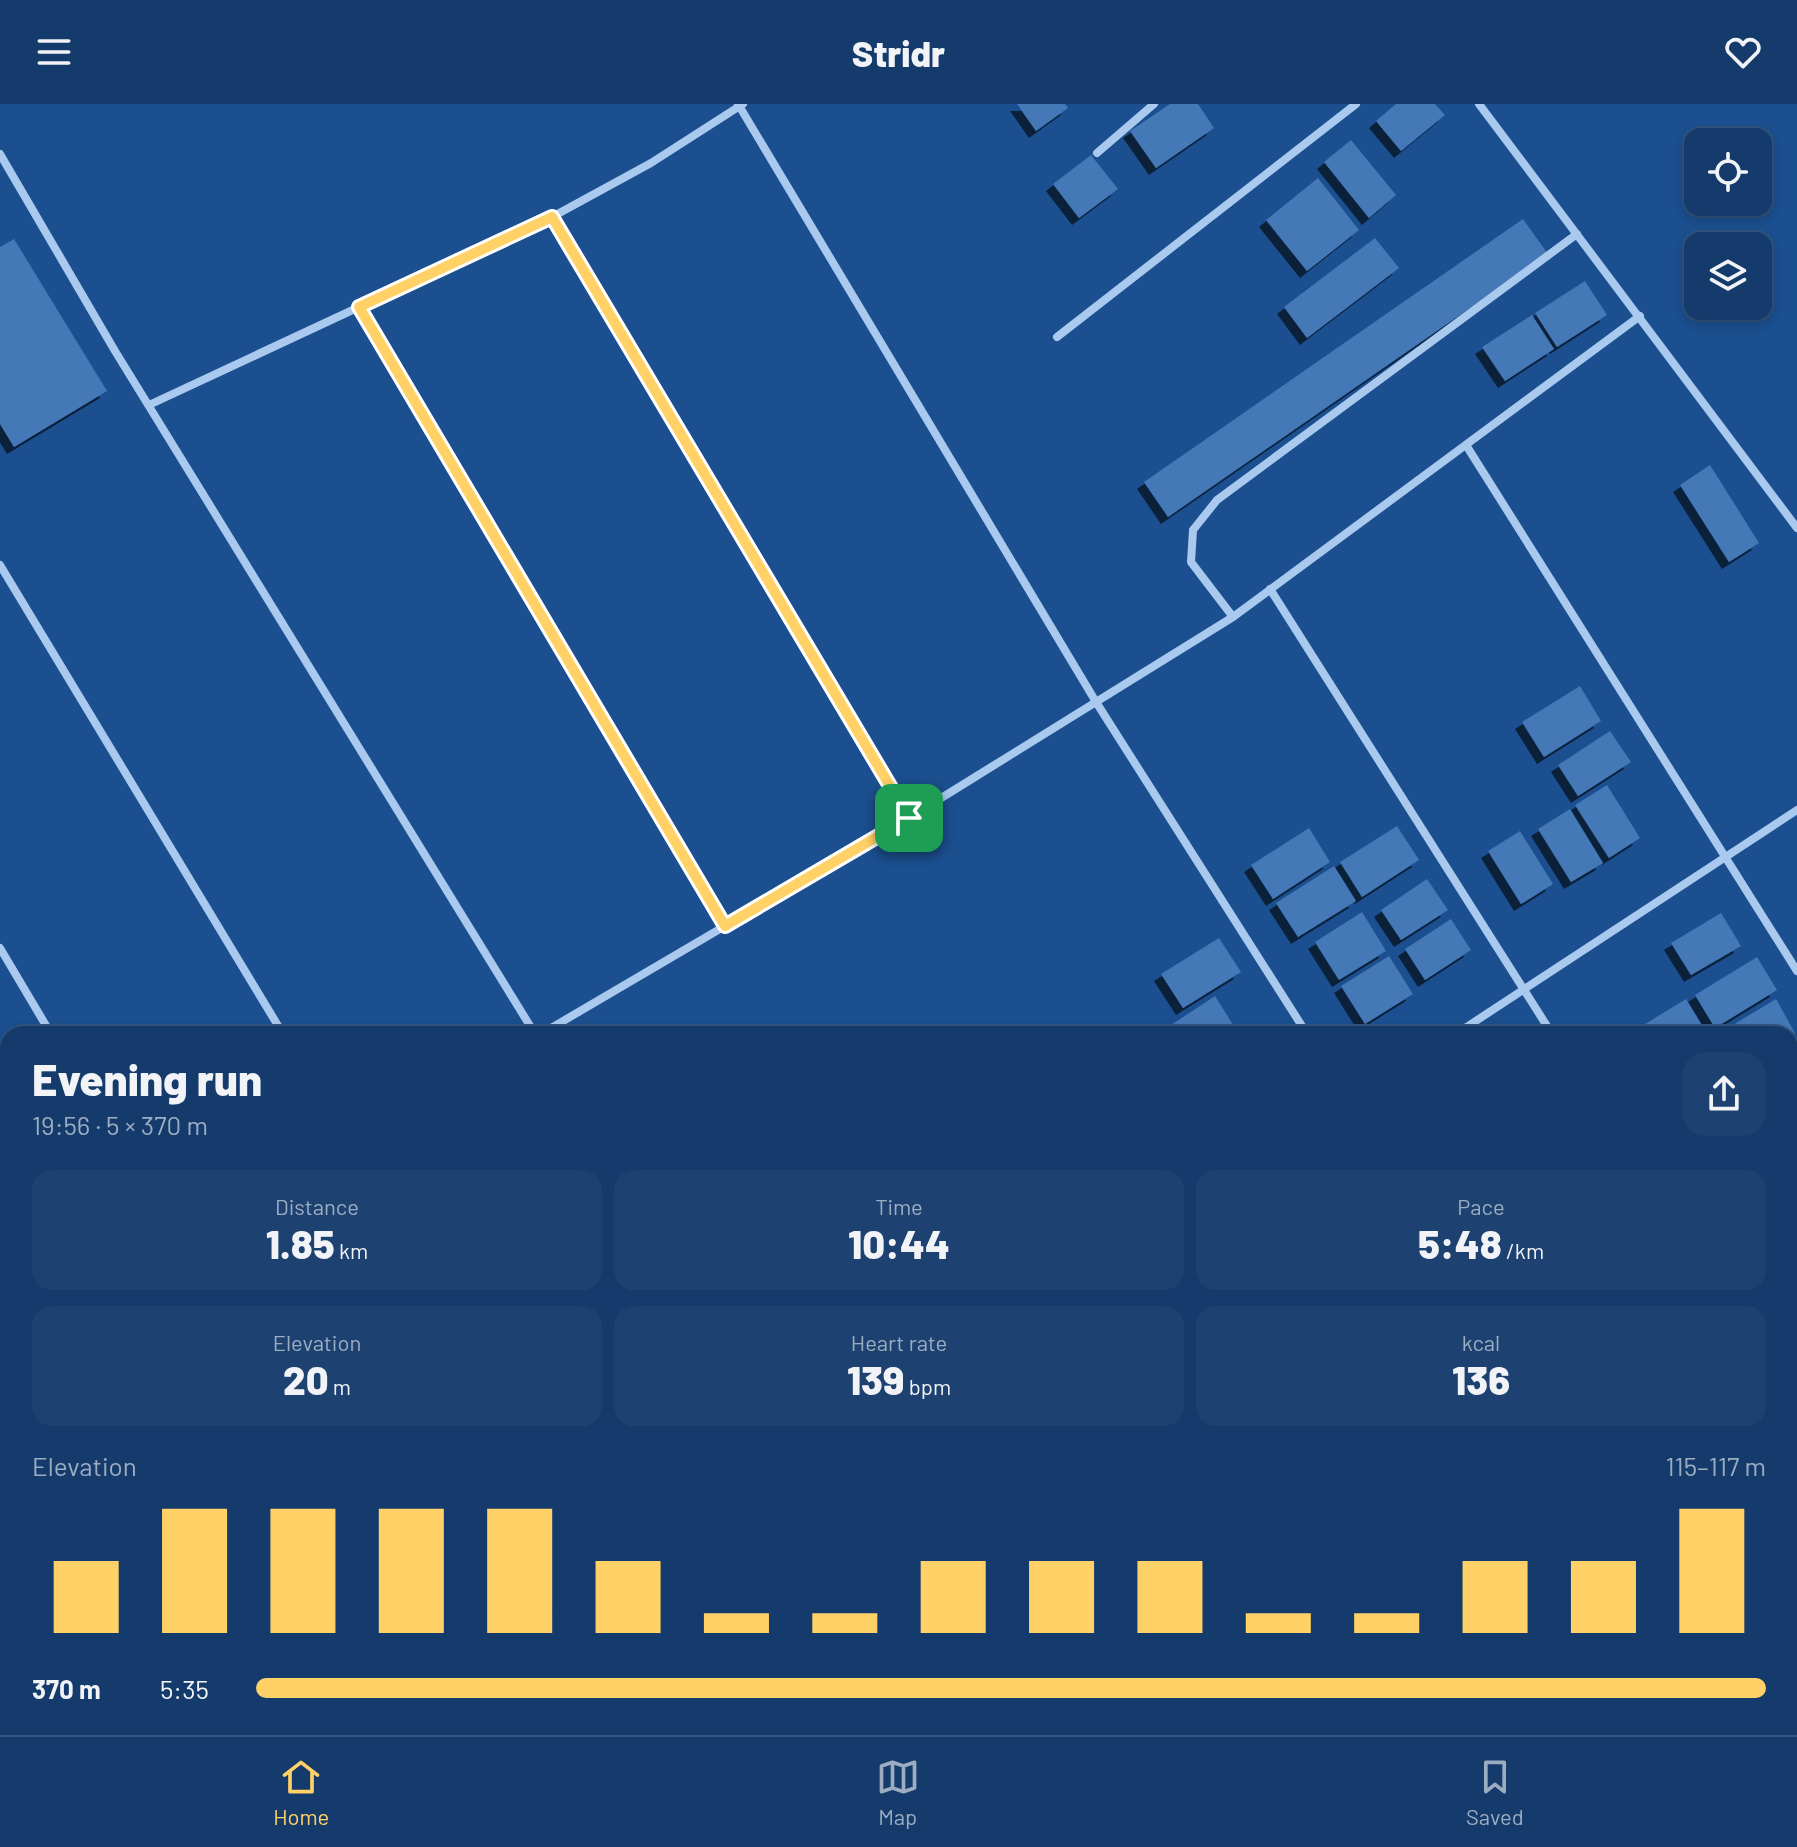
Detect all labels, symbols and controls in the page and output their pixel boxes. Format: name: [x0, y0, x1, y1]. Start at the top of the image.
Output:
icon: menu: [32, 30, 76, 74]
icon: heart: [1721, 30, 1765, 74]
text: Stridr: [852, 31, 945, 74]
map controls: [1684, 128, 1772, 320]
button: locate: [1684, 128, 1772, 216]
button: layers: [1684, 232, 1772, 320]
pin: [875, 784, 943, 852]
icon: arrive: [887, 796, 931, 840]
text: Evening run: [32, 1052, 262, 1105]
button: share: [1682, 1052, 1766, 1136]
text: 19:56 · 5 × 370 m: [32, 1109, 208, 1140]
text: Distance: [275, 1193, 359, 1219]
text: Time: [875, 1193, 923, 1219]
text: Pace: [1457, 1193, 1505, 1219]
text: 1.85: [266, 1219, 335, 1267]
text: 10:44: [848, 1219, 950, 1267]
text: 5:48: [1418, 1219, 1502, 1267]
text: km: [335, 1237, 368, 1263]
text: /km: [1502, 1237, 1544, 1263]
text: Elevation: [273, 1329, 361, 1355]
text: Heart rate: [851, 1329, 947, 1355]
text: kcal: [1462, 1329, 1500, 1355]
text: 20: [283, 1355, 328, 1403]
text: 139: [847, 1355, 904, 1403]
text: 136: [1452, 1355, 1510, 1403]
text: m: [328, 1373, 351, 1399]
text: bpm: [904, 1373, 951, 1399]
text: Elevation: [32, 1450, 137, 1481]
text: 115–117 m: [1665, 1450, 1766, 1481]
text: 370 m: [32, 1673, 101, 1704]
text: 5:35: [160, 1673, 209, 1704]
tab: Home: [273, 1755, 329, 1829]
tab: Map: [876, 1755, 920, 1829]
tab: Saved: [1466, 1755, 1524, 1829]

